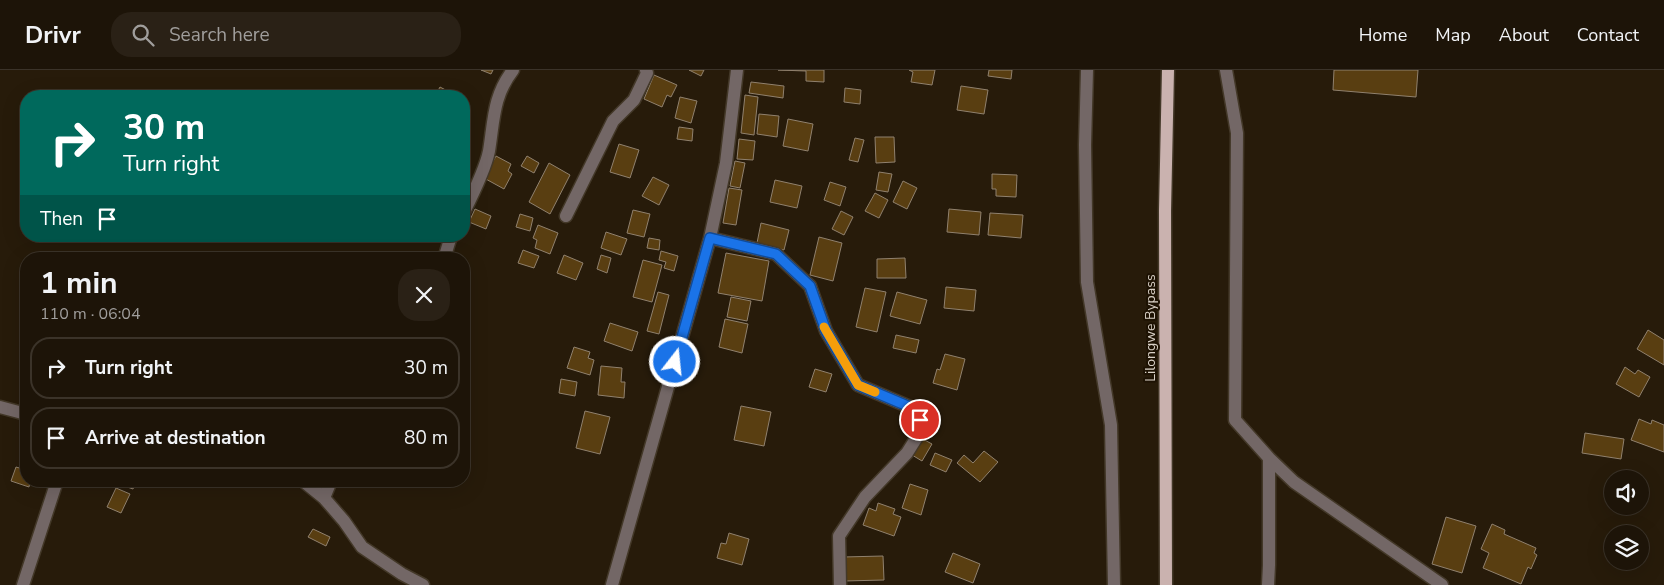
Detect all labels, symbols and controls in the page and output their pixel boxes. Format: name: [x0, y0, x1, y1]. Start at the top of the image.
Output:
search box: [111, 12, 461, 57]
text: Drivr: [25, 19, 81, 51]
icon: search: [129, 21, 157, 49]
text: Search here: [169, 22, 270, 48]
text: Home: [1359, 23, 1407, 47]
text: Map: [1435, 23, 1471, 47]
text: About: [1499, 23, 1549, 47]
text: Contact: [1577, 23, 1639, 47]
text: 30 m: [123, 104, 205, 151]
icon: right: [40, 110, 105, 175]
text: Turn right: [123, 149, 219, 179]
icon: arrive: [93, 205, 121, 233]
text: Then: [40, 206, 83, 232]
text: 1 min: [40, 263, 118, 304]
button: close: [398, 269, 450, 321]
street label: Lilongwe Bypass: [1141, 274, 1160, 382]
text: 110 m · 06:04: [40, 303, 141, 325]
position arrow: [648, 335, 700, 387]
icon: right: [42, 354, 70, 382]
text: Turn right: [85, 355, 172, 381]
text: 30 m: [404, 355, 448, 381]
pin: [899, 399, 941, 441]
icon: arrive: [906, 406, 934, 434]
icon: arrive: [42, 424, 70, 452]
text: Arrive at destination: [85, 425, 266, 451]
text: 80 m: [404, 425, 448, 451]
map controls: [1604, 470, 1649, 570]
button: sound: [1604, 470, 1649, 515]
button: layers: [1604, 525, 1649, 570]

